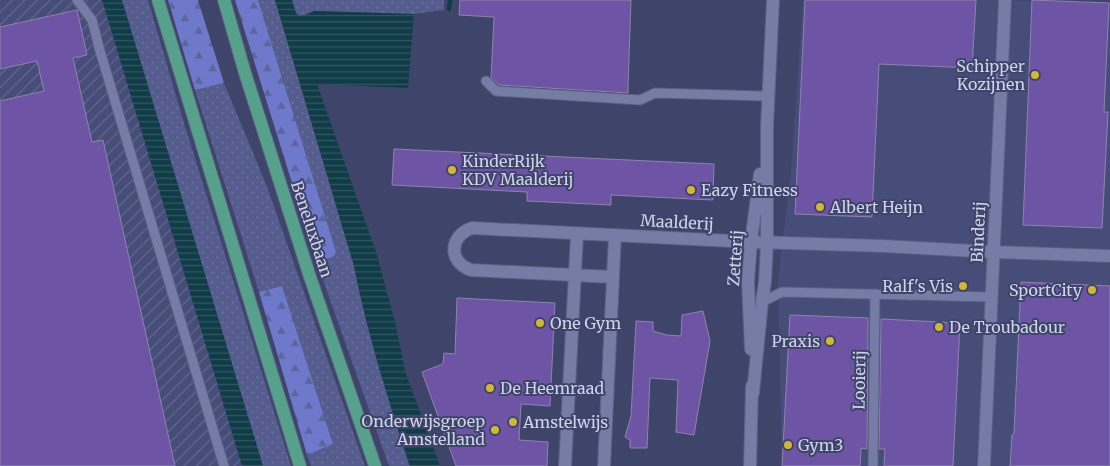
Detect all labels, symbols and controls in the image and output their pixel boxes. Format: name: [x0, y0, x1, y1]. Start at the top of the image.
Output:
place label: Schipper Kozijnen: [956, 56, 1025, 94]
marker: Schipper Kozijnen: [1029, 69, 1041, 81]
place label: KinderRijk KDV Maalderij: [462, 151, 573, 189]
marker: KinderRijk KDV Maalderij: [446, 164, 458, 176]
street label: Beneluxbaan: [287, 178, 337, 280]
place label: Eazy Fitness: [701, 180, 798, 200]
marker: Eazy Fitness: [685, 184, 697, 196]
place label: Albert Heijn: [829, 197, 923, 217]
marker: Albert Heijn: [814, 201, 826, 213]
street label: Binderij: [966, 201, 990, 263]
street label: Maalderij: [640, 210, 714, 234]
street label: Zetterij: [723, 229, 747, 287]
place label: Ralf's Vis: [882, 276, 953, 296]
marker: Ralf's Vis: [957, 280, 969, 292]
place label: SportCity: [1009, 280, 1083, 300]
marker: SportCity: [1086, 284, 1098, 296]
place label: One Gym: [550, 313, 621, 333]
marker: One Gym: [534, 317, 546, 329]
place label: De Troubadour: [949, 317, 1065, 337]
marker: De Troubadour: [933, 321, 945, 333]
place label: Praxis: [771, 331, 820, 351]
marker: Praxis: [824, 335, 836, 347]
street label: Looierij: [848, 350, 870, 410]
place label: De Heemraad: [500, 378, 604, 398]
marker: De Heemraad: [484, 382, 496, 394]
place label: Onderwijsgroep Amstelland: [362, 411, 485, 449]
place label: Amstelwijs: [522, 412, 608, 432]
marker: Amstelwijs: [507, 416, 519, 428]
marker: Onderwijsgroep Amstelland: [489, 424, 501, 436]
place label: Gym3: [798, 435, 843, 455]
marker: Gym3: [782, 439, 794, 451]

